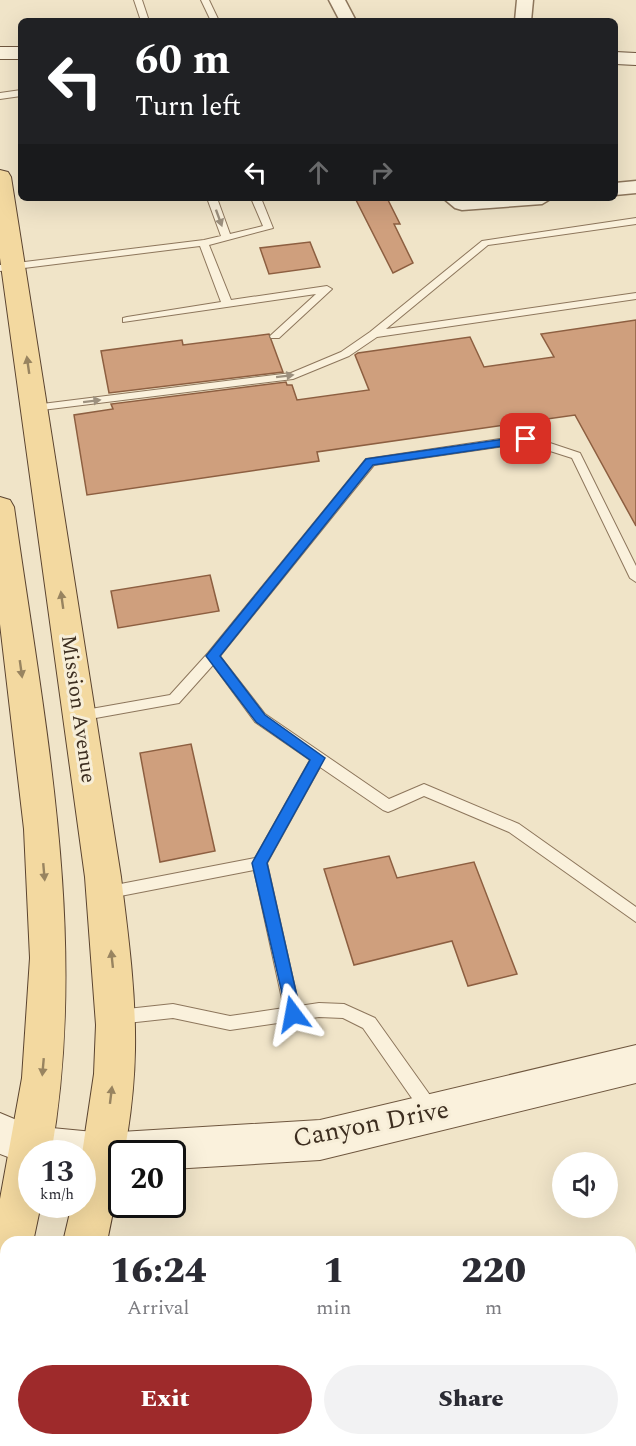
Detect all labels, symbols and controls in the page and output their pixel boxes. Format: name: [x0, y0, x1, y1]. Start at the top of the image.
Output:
text: 60 m: [135, 29, 230, 92]
icon: left: [36, 42, 114, 120]
text: Turn left: [135, 86, 241, 128]
icon: left: [239, 156, 272, 189]
icon: ahead: [302, 156, 335, 189]
icon: right: [365, 156, 398, 189]
one-way arrow: [215, 209, 224, 227]
one-way arrow: [23, 356, 32, 375]
one-way arrow: [276, 372, 295, 381]
one-way arrow: [82, 396, 101, 406]
pin: [500, 413, 551, 464]
icon: arrive: [509, 422, 542, 455]
one-way arrow: [57, 590, 66, 609]
street label: Mission Avenue: [52, 633, 104, 785]
one-way arrow: [16, 660, 25, 679]
one-way arrow: [39, 863, 49, 882]
one-way arrow: [107, 950, 117, 969]
position arrow: [261, 982, 325, 1046]
one-way arrow: [38, 1058, 48, 1077]
one-way arrow: [107, 1085, 116, 1104]
street label: Canyon Drive: [289, 1089, 453, 1159]
speed limit sign: 20: [108, 1140, 186, 1218]
text: 13: [40, 1149, 74, 1195]
map controls: [552, 1152, 618, 1218]
button: sound: [552, 1152, 618, 1218]
text: km/h: [40, 1183, 74, 1206]
text: 16:24: [110, 1244, 206, 1299]
text: 1: [323, 1244, 345, 1299]
text: 220: [461, 1244, 526, 1299]
text: Arrival: [127, 1293, 189, 1323]
text: min: [316, 1293, 351, 1323]
text: m: [485, 1293, 502, 1323]
button: Exit: [18, 1365, 312, 1434]
button: Share: [324, 1365, 618, 1434]

